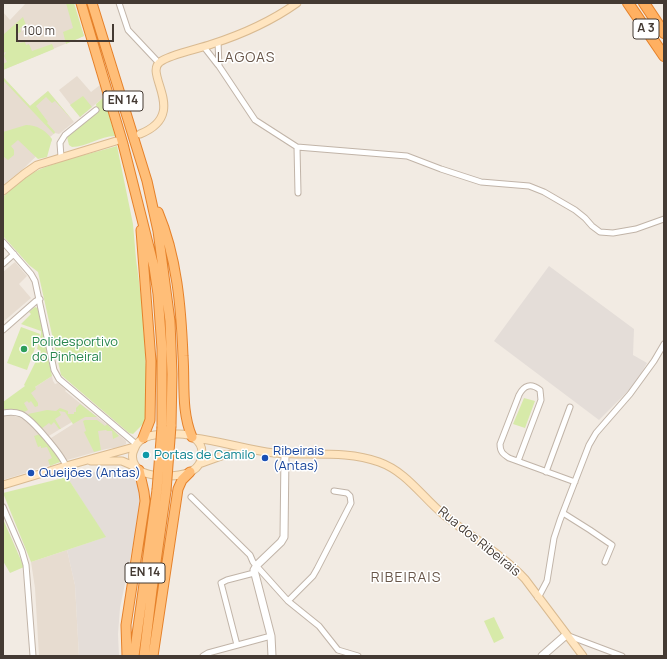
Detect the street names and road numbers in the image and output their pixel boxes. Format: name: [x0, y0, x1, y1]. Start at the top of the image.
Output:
road number: A 3: [633, 19, 659, 39]
road number: EN 14: [103, 91, 143, 111]
street label: Rua dos Ribeirais: [435, 504, 523, 580]
road number: EN 14: [125, 563, 165, 583]

